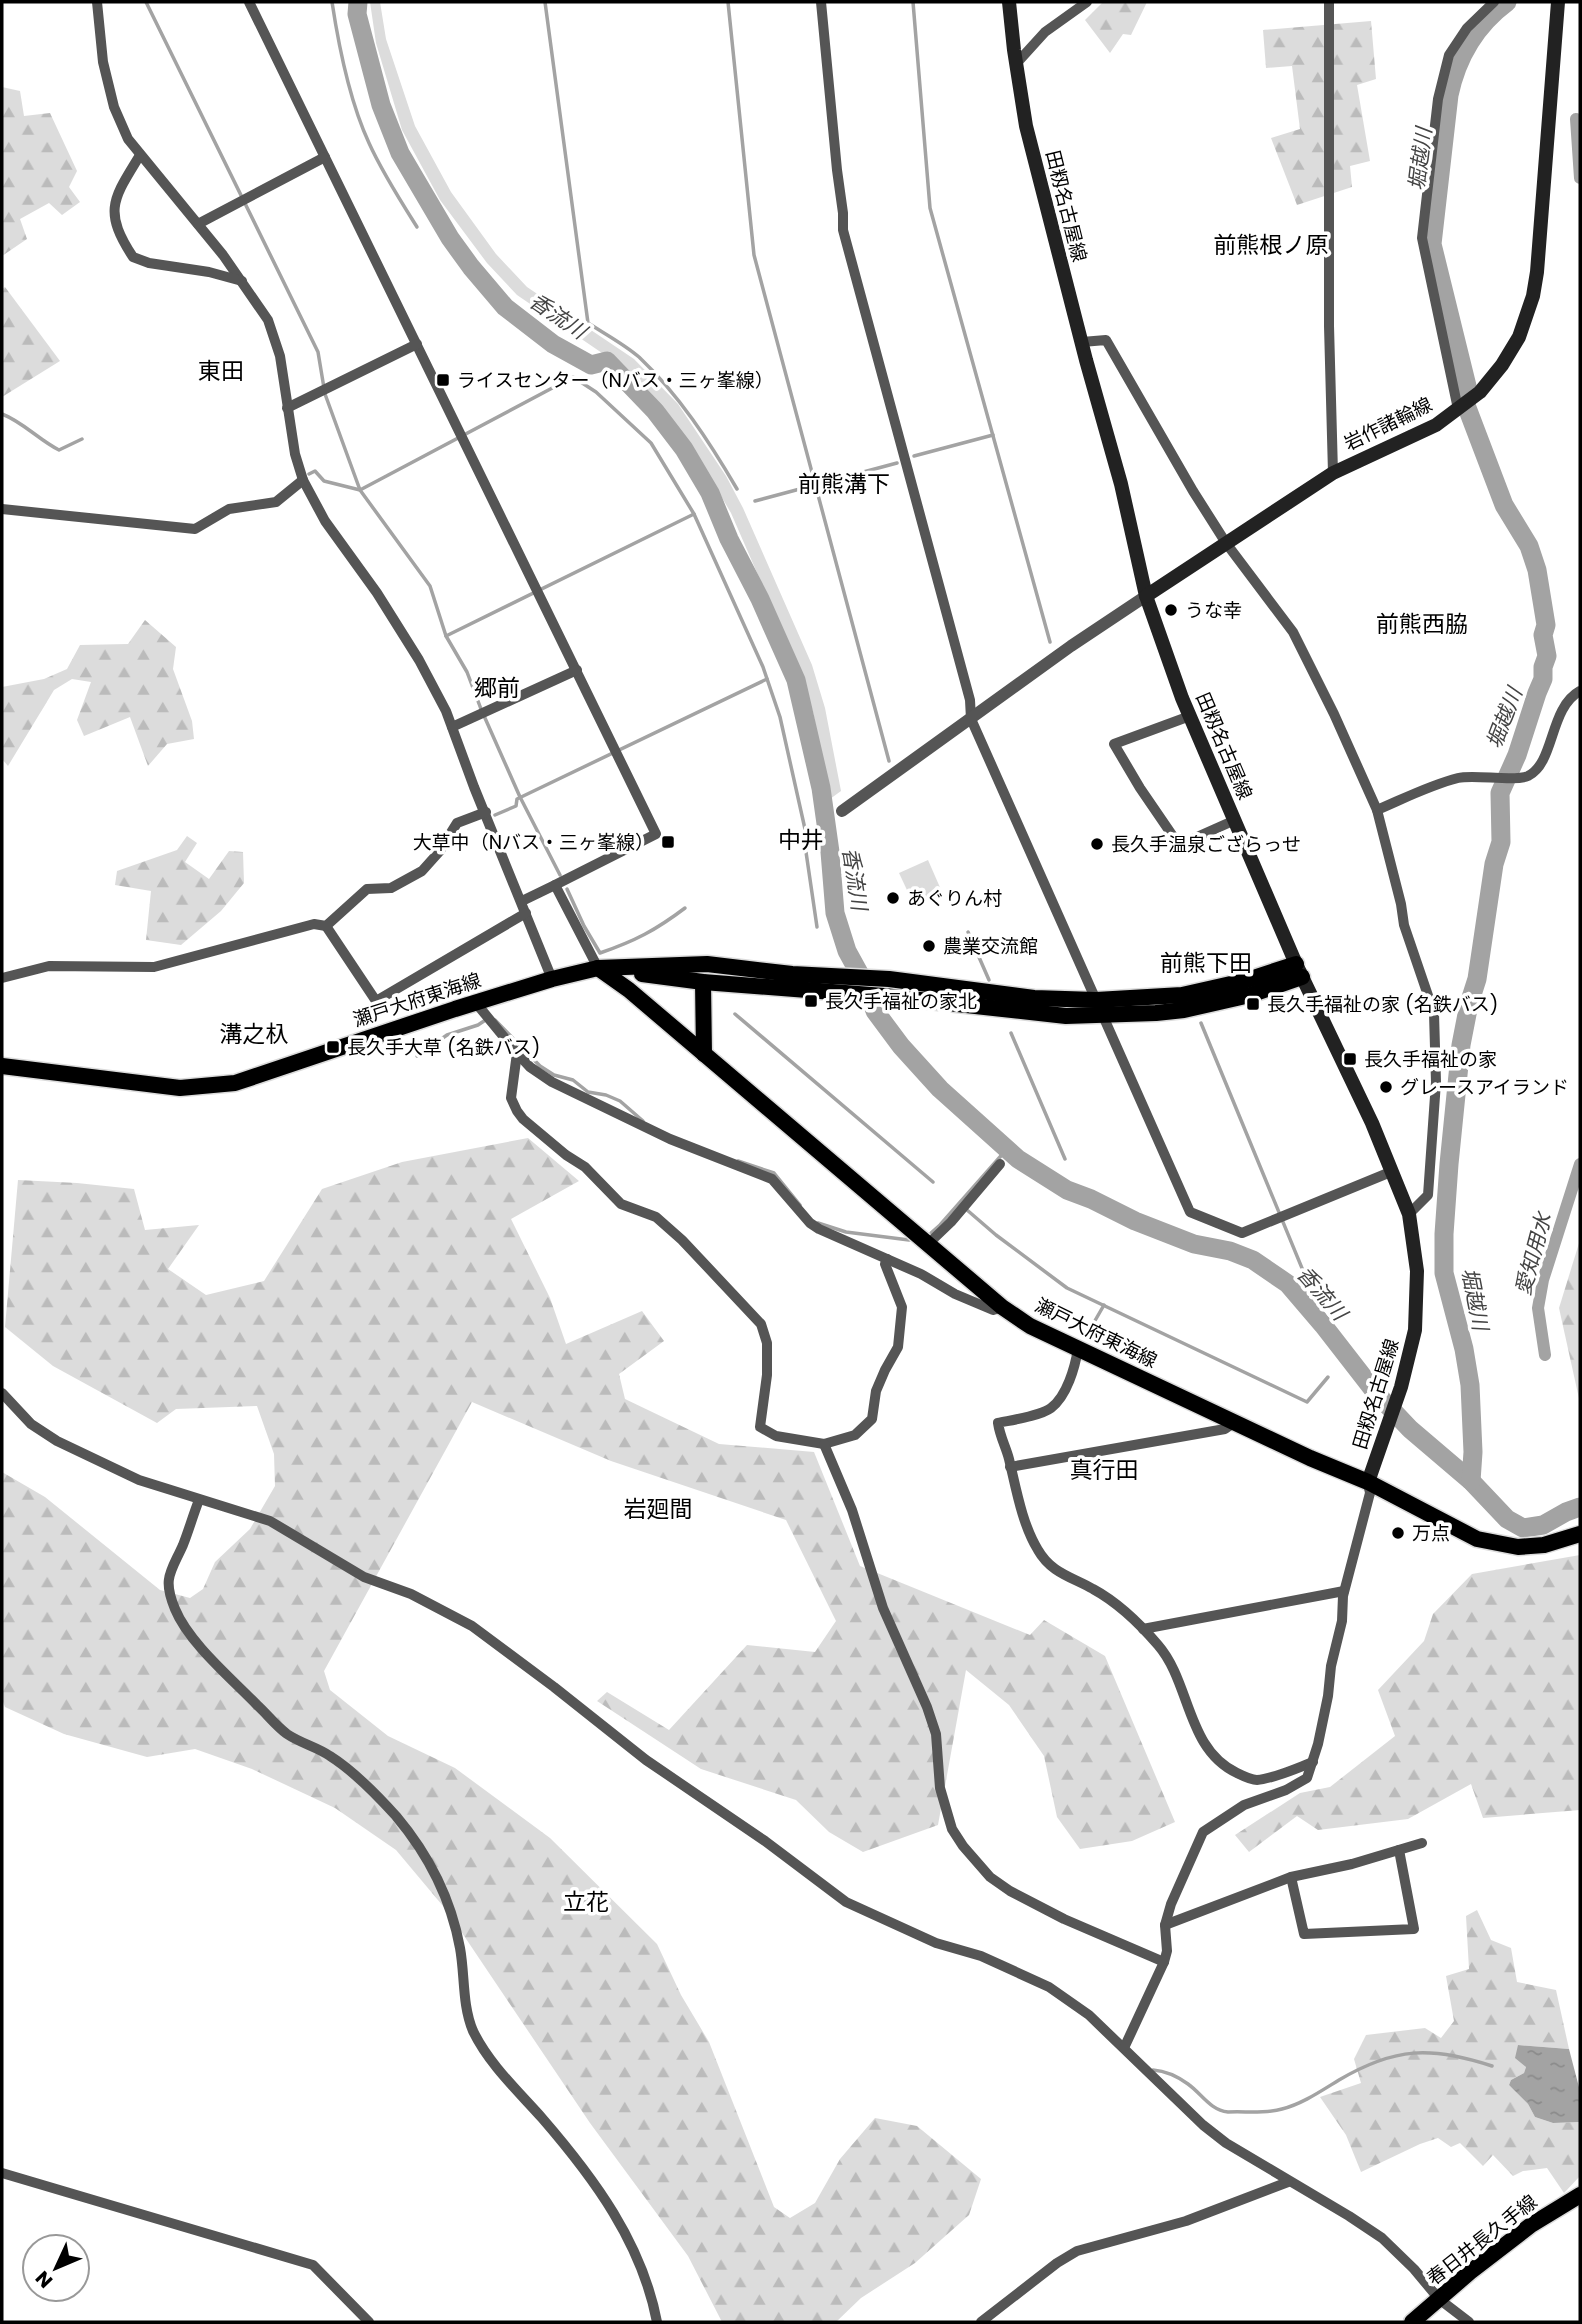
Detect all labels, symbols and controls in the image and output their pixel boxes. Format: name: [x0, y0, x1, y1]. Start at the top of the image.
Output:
water label: 堀越川: [1402, 124, 1438, 192]
street label: 田籾名古屋線: [1039, 147, 1093, 265]
district label: 前熊根ノ原: [1214, 229, 1329, 261]
water label: 香流川: [524, 286, 594, 347]
district label: 東田: [198, 355, 244, 387]
place label: ライスセンター（Nバス・三ヶ峯線）: [457, 367, 774, 394]
marker: ライスセンター（Nバス・三ヶ峯線）: [435, 372, 451, 388]
street label: 岩作諸輪線: [1339, 391, 1437, 457]
district label: 前熊溝下: [798, 468, 890, 500]
place label: うな幸: [1185, 597, 1242, 624]
marker: うな幸: [1163, 602, 1179, 618]
district label: 前熊西脇: [1376, 608, 1468, 640]
district label: 郷前: [474, 672, 520, 704]
water label: 堀越川: [1479, 682, 1530, 753]
street label: 田籾名古屋線: [1189, 688, 1259, 804]
district label: 中井: [778, 824, 824, 856]
place label: 大草中（Nバス・三ヶ峯線）: [413, 829, 654, 856]
place label: 長久手温泉ござらっせ: [1111, 831, 1301, 858]
marker: 大草中（Nバス・三ヶ峯線）: [660, 834, 676, 850]
marker: 長久手温泉ござらっせ: [1089, 836, 1105, 852]
water label: 香流川: [836, 846, 875, 914]
place label: あぐりん村: [907, 885, 1002, 912]
marker: あぐりん村: [885, 890, 901, 906]
place label: 農業交流館: [943, 933, 1038, 960]
marker: 農業交流館: [921, 938, 937, 954]
district label: 前熊下田: [1160, 947, 1252, 979]
street label: 瀬戸大府東海線: [350, 967, 484, 1033]
place label: 長久手福祉の家北: [825, 988, 977, 1015]
place label: 長久手福祉の家 (名鉄バス): [1267, 991, 1498, 1018]
marker: 長久手福祉の家北: [803, 993, 819, 1009]
marker: 長久手福祉の家 (名鉄バス): [1245, 996, 1261, 1012]
district label: 溝之杁: [220, 1018, 289, 1050]
place label: 長久手大草 (名鉄バス): [347, 1034, 540, 1061]
marker: 長久手大草 (名鉄バス): [325, 1039, 341, 1055]
place label: 長久手福祉の家: [1364, 1046, 1497, 1073]
marker: 長久手福祉の家: [1342, 1051, 1358, 1067]
place label: グレースアイランド: [1400, 1074, 1569, 1101]
marker: グレースアイランド: [1378, 1079, 1394, 1095]
water label: 愛知用水: [1508, 1208, 1558, 1298]
water label: 香流川: [1290, 1260, 1355, 1328]
water label: 堀越川: [1455, 1265, 1496, 1335]
street label: 瀬戸大府東海線: [1030, 1292, 1162, 1374]
street label: 田籾名古屋線: [1346, 1336, 1406, 1452]
district label: 真行田: [1070, 1454, 1139, 1486]
district label: 岩廻間: [624, 1493, 693, 1525]
place label: 万点: [1412, 1520, 1450, 1547]
marker: 万点: [1390, 1525, 1406, 1541]
district label: 立花: [563, 1886, 609, 1918]
street label: 春日井長久手線: [1421, 2188, 1543, 2292]
north arrow: [21, 2233, 91, 2303]
text: N: [29, 2265, 59, 2294]

